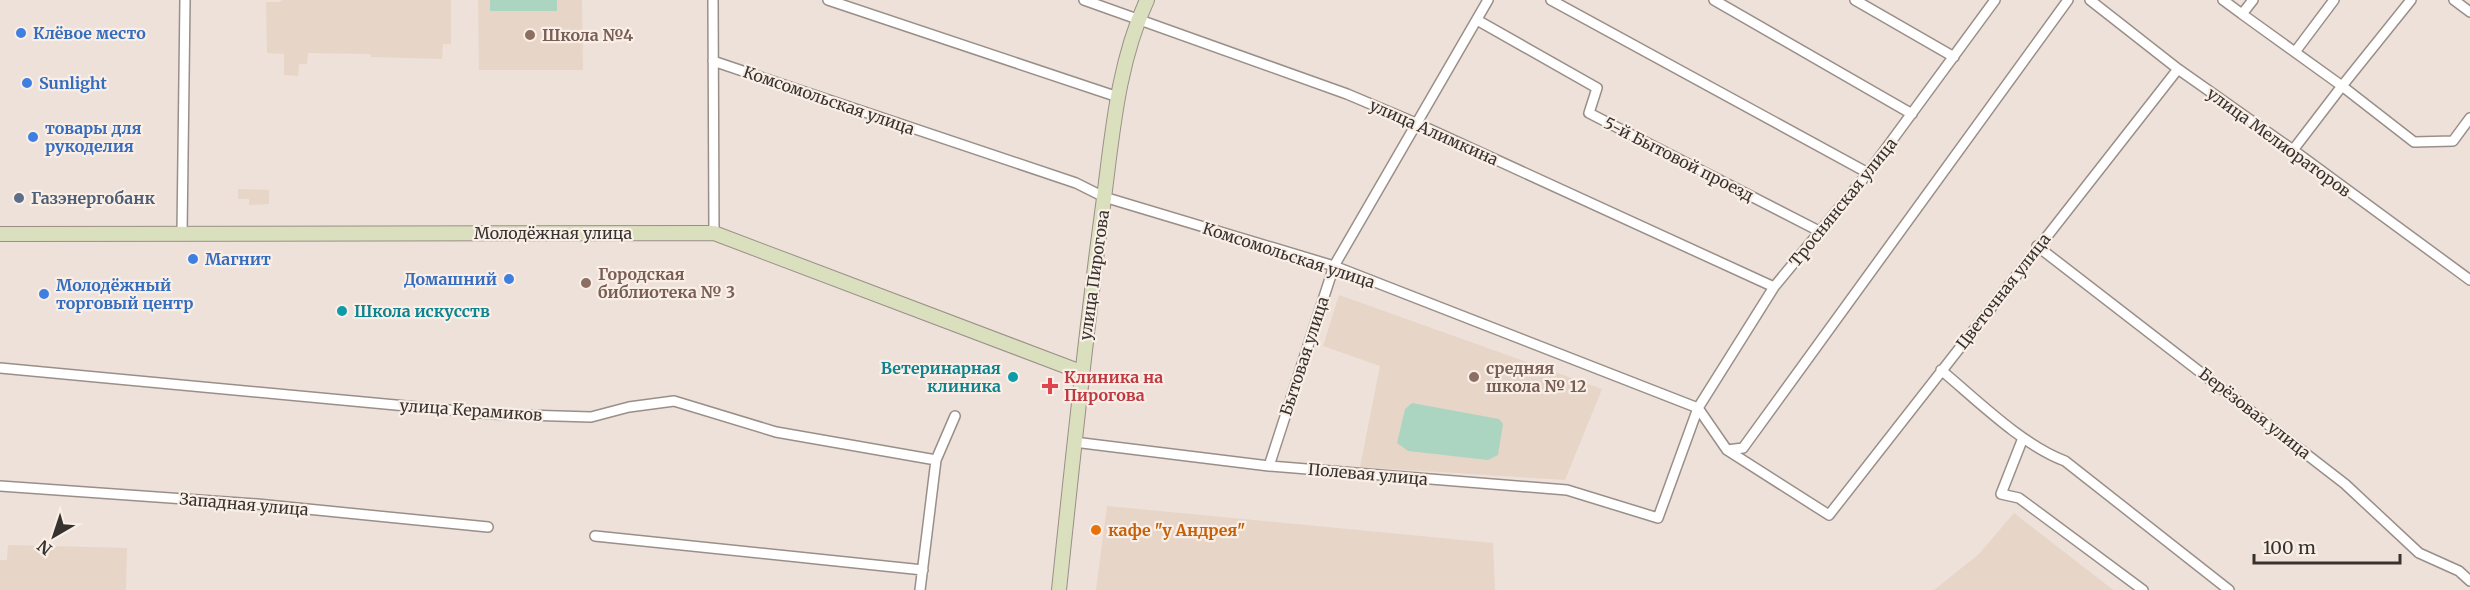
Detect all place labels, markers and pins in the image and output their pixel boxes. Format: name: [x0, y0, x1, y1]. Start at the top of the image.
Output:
place label: Клёвое место: [33, 23, 146, 43]
place label: Школа №4: [542, 25, 633, 45]
marker: Клёвое место: [14, 26, 28, 40]
marker: Школа №4: [523, 28, 537, 42]
place label: Sunlight: [39, 73, 107, 93]
marker: Sunlight: [20, 76, 34, 90]
place label: товары для рукоделия: [45, 118, 142, 156]
marker: товары для рукоделия: [26, 130, 40, 144]
place label: Газэнергобанк: [31, 188, 155, 208]
marker: Газэнергобанк: [12, 191, 26, 205]
place label: Магнит: [205, 249, 271, 269]
marker: Магнит: [186, 252, 200, 266]
place label: Городская библиотека № 3: [598, 264, 735, 302]
place label: Домашний: [404, 269, 497, 289]
marker: Домашний: [502, 272, 516, 286]
place label: Молодёжный торговый центр: [56, 275, 193, 313]
marker: Городская библиотека № 3: [579, 276, 593, 290]
marker: Молодёжный торговый центр: [37, 287, 51, 301]
place label: Школа искусств: [354, 301, 490, 321]
marker: Школа искусств: [335, 304, 349, 318]
place label: Ветеринарная клиника: [881, 358, 1001, 396]
place label: средняя школа № 12: [1486, 358, 1586, 396]
place label: Клиника на Пирогова: [1064, 367, 1163, 405]
marker: Ветеринарная клиника: [1006, 370, 1020, 384]
marker: средняя школа № 12: [1467, 370, 1481, 384]
marker: Клиника на Пирогова: [1041, 377, 1059, 395]
place label: кафе "у Андрея": [1108, 520, 1245, 540]
marker: кафе "у Андрея": [1089, 523, 1103, 537]

